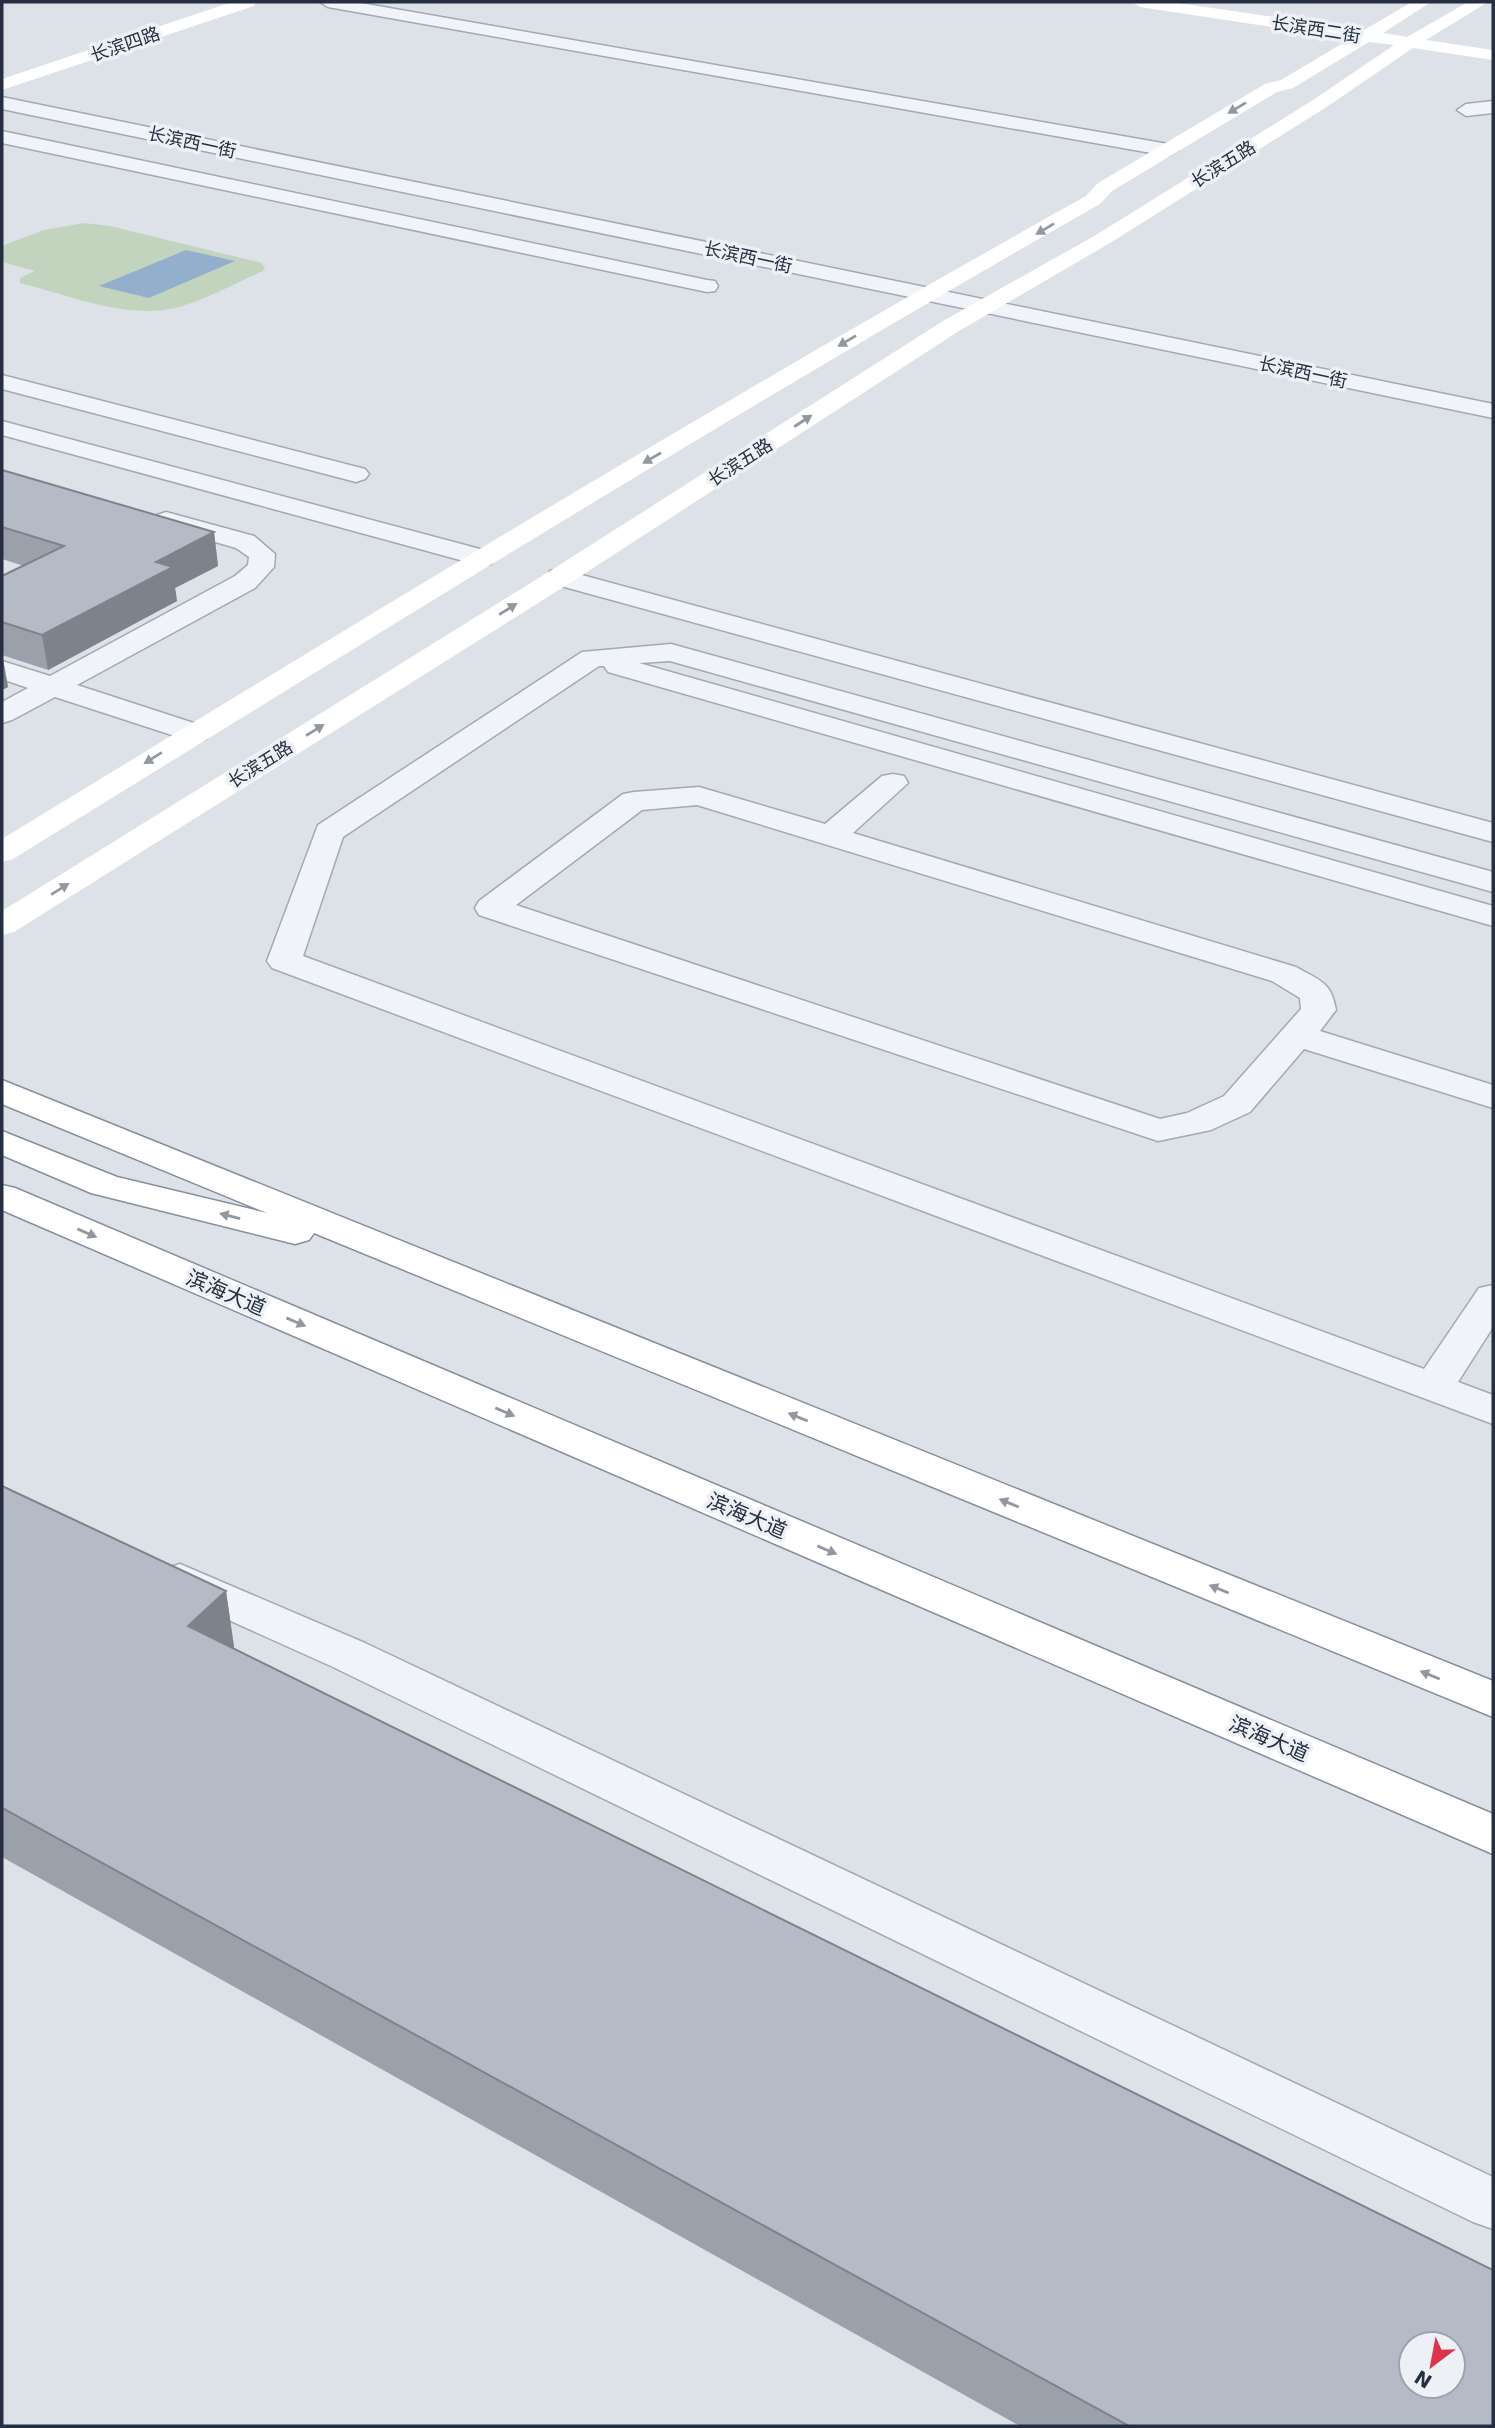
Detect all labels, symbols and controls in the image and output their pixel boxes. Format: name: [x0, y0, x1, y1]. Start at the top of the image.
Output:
street label: 长滨西二街: [1270, 12, 1362, 46]
street label: 长滨四路: [88, 22, 162, 66]
one-way arrow: [1227, 102, 1246, 115]
street label: 长滨西一街: [146, 122, 238, 162]
street label: 长滨五路: [1187, 136, 1259, 192]
one-way arrow: [1035, 223, 1054, 235]
street label: 长滨西一街: [702, 237, 794, 277]
one-way arrow: [837, 335, 856, 348]
street label: 长滨西一街: [1257, 352, 1349, 392]
one-way arrow: [794, 415, 813, 428]
street label: 长滨五路: [704, 434, 776, 490]
one-way arrow: [642, 452, 661, 465]
one-way arrow: [499, 603, 518, 616]
one-way arrow: [306, 723, 325, 736]
street label: 长滨五路: [224, 736, 296, 792]
one-way arrow: [144, 752, 163, 765]
one-way arrow: [50, 882, 69, 895]
one-way arrow: [219, 1210, 241, 1221]
one-way arrow: [77, 1227, 97, 1239]
street label: 滨海大道: [183, 1266, 269, 1320]
one-way arrow: [286, 1317, 307, 1328]
one-way arrow: [495, 1407, 516, 1418]
one-way arrow: [787, 1411, 808, 1422]
street label: 滨海大道: [704, 1489, 790, 1543]
one-way arrow: [998, 1497, 1019, 1508]
one-way arrow: [817, 1544, 837, 1556]
one-way arrow: [1209, 1583, 1230, 1594]
one-way arrow: [1419, 1669, 1440, 1680]
street label: 滨海大道: [1226, 1712, 1312, 1766]
north arrow: [1397, 2330, 1467, 2400]
text: N: [1410, 2366, 1436, 2393]

